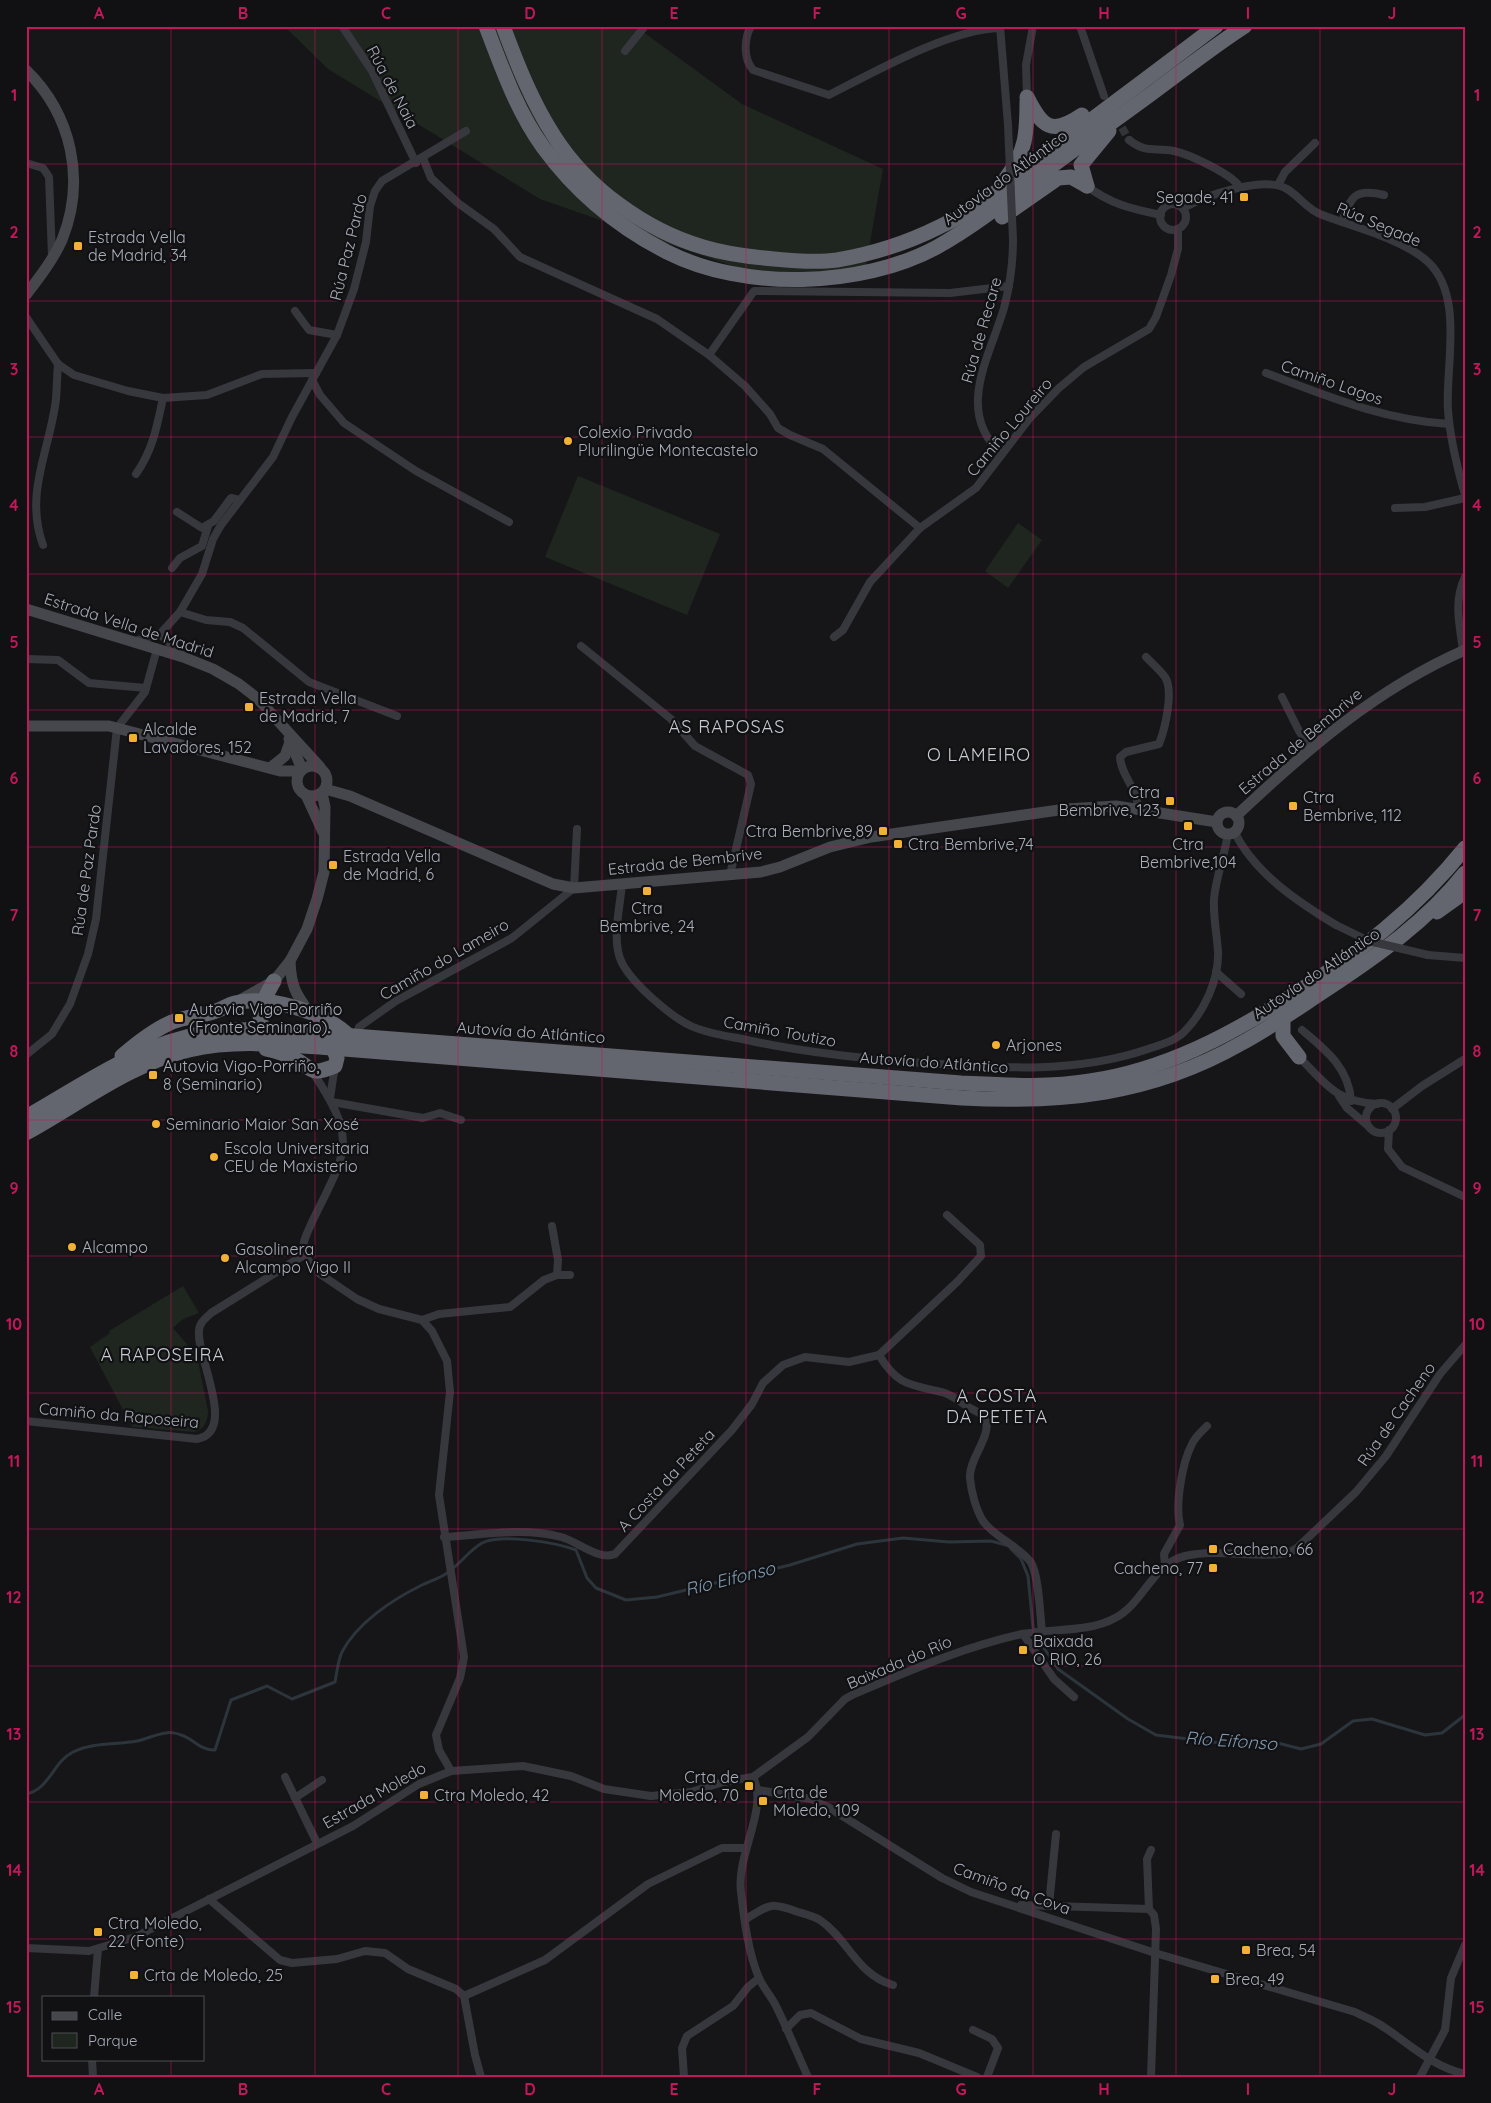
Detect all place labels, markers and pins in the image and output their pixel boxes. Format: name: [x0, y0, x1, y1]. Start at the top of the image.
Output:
place label: Segade, 41: [1156, 187, 1234, 207]
marker: Segade, 41: [1238, 191, 1250, 203]
place label: Estrada Vella de Madrid, 34: [88, 227, 187, 265]
marker: Estrada Vella de Madrid, 34: [72, 240, 84, 252]
place label: Colexio Privado Plurilingüe Montecastelo: [578, 422, 758, 460]
marker: Colexio Privado Plurilingüe Montecastelo: [562, 435, 574, 447]
place label: Estrada Vella de Madrid, 7: [259, 688, 357, 726]
marker: Estrada Vella de Madrid, 7: [243, 701, 255, 713]
place label: Alcalde Lavadores, 152: [143, 719, 252, 757]
marker: Alcalde Lavadores, 152: [127, 732, 139, 744]
place label: Ctra Bembrive, 123: [1059, 782, 1160, 820]
place label: Ctra Bembrive, 112: [1303, 787, 1402, 825]
marker: Ctra Bembrive, 123: [1164, 795, 1176, 807]
marker: Ctra Bembrive, 112: [1287, 800, 1299, 812]
marker: Ctra Bembrive,104: [1182, 820, 1194, 832]
place label: Ctra Bembrive,89: [746, 821, 873, 841]
marker: Ctra Bembrive,89: [877, 825, 889, 837]
place label: Ctra Bembrive,74: [908, 834, 1034, 854]
place label: Ctra Bembrive,104: [1140, 834, 1236, 872]
marker: Ctra Bembrive,74: [892, 838, 904, 850]
place label: Estrada Vella de Madrid, 6: [343, 846, 441, 884]
marker: Estrada Vella de Madrid, 6: [327, 859, 339, 871]
marker: Ctra Bembrive, 24: [641, 885, 653, 897]
place label: Ctra Bembrive, 24: [599, 898, 695, 936]
place label: Autovia Vigo-Porriño (Fronte Seminario).: [189, 999, 343, 1037]
marker: Autovia Vigo-Porriño (Fronte Seminario).: [173, 1012, 185, 1024]
place label: Arjones: [1006, 1035, 1062, 1055]
marker: Arjones: [990, 1039, 1002, 1051]
place label: Autovia Vigo-Porriño, 8 (Seminario): [163, 1056, 320, 1094]
marker: Autovia Vigo-Porriño, 8 (Seminario): [147, 1069, 159, 1081]
place label: Seminario Maior San Xosé: [166, 1114, 359, 1134]
marker: Seminario Maior San Xosé: [150, 1118, 162, 1130]
place label: Escola Universitaria CEU de Maxisterio: [224, 1138, 369, 1176]
marker: Escola Universitaria CEU de Maxisterio: [208, 1151, 220, 1163]
place label: Alcampo: [82, 1237, 148, 1257]
place label: Gasolinera Alcampo Vigo II: [235, 1239, 351, 1277]
marker: Alcampo: [66, 1241, 78, 1253]
marker: Gasolinera Alcampo Vigo II: [219, 1252, 231, 1264]
place label: Cacheno, 66: [1223, 1539, 1314, 1559]
marker: Cacheno, 66: [1207, 1543, 1219, 1555]
place label: Cacheno, 77: [1114, 1558, 1203, 1578]
marker: Cacheno, 77: [1207, 1562, 1219, 1574]
place label: Baixada O RIO, 26: [1033, 1631, 1102, 1669]
marker: Baixada O RIO, 26: [1017, 1644, 1029, 1656]
place label: Crta de Moledo, 70: [659, 1767, 739, 1805]
marker: Crta de Moledo, 70: [743, 1780, 755, 1792]
place label: Crta de Moledo, 109: [773, 1782, 860, 1820]
place label: Ctra Moledo, 42: [434, 1785, 550, 1805]
marker: Ctra Moledo, 42: [418, 1789, 430, 1801]
marker: Crta de Moledo, 109: [757, 1795, 769, 1807]
place label: Ctra Moledo, 22 (Fonte): [108, 1913, 202, 1951]
marker: Ctra Moledo, 22 (Fonte): [92, 1926, 104, 1938]
place label: Brea, 54: [1256, 1940, 1316, 1960]
marker: Brea, 54: [1240, 1944, 1252, 1956]
place label: Crta de Moledo, 25: [144, 1965, 283, 1985]
marker: Crta de Moledo, 25: [128, 1969, 140, 1981]
place label: Brea, 49: [1225, 1969, 1285, 1989]
marker: Brea, 49: [1209, 1973, 1221, 1985]

